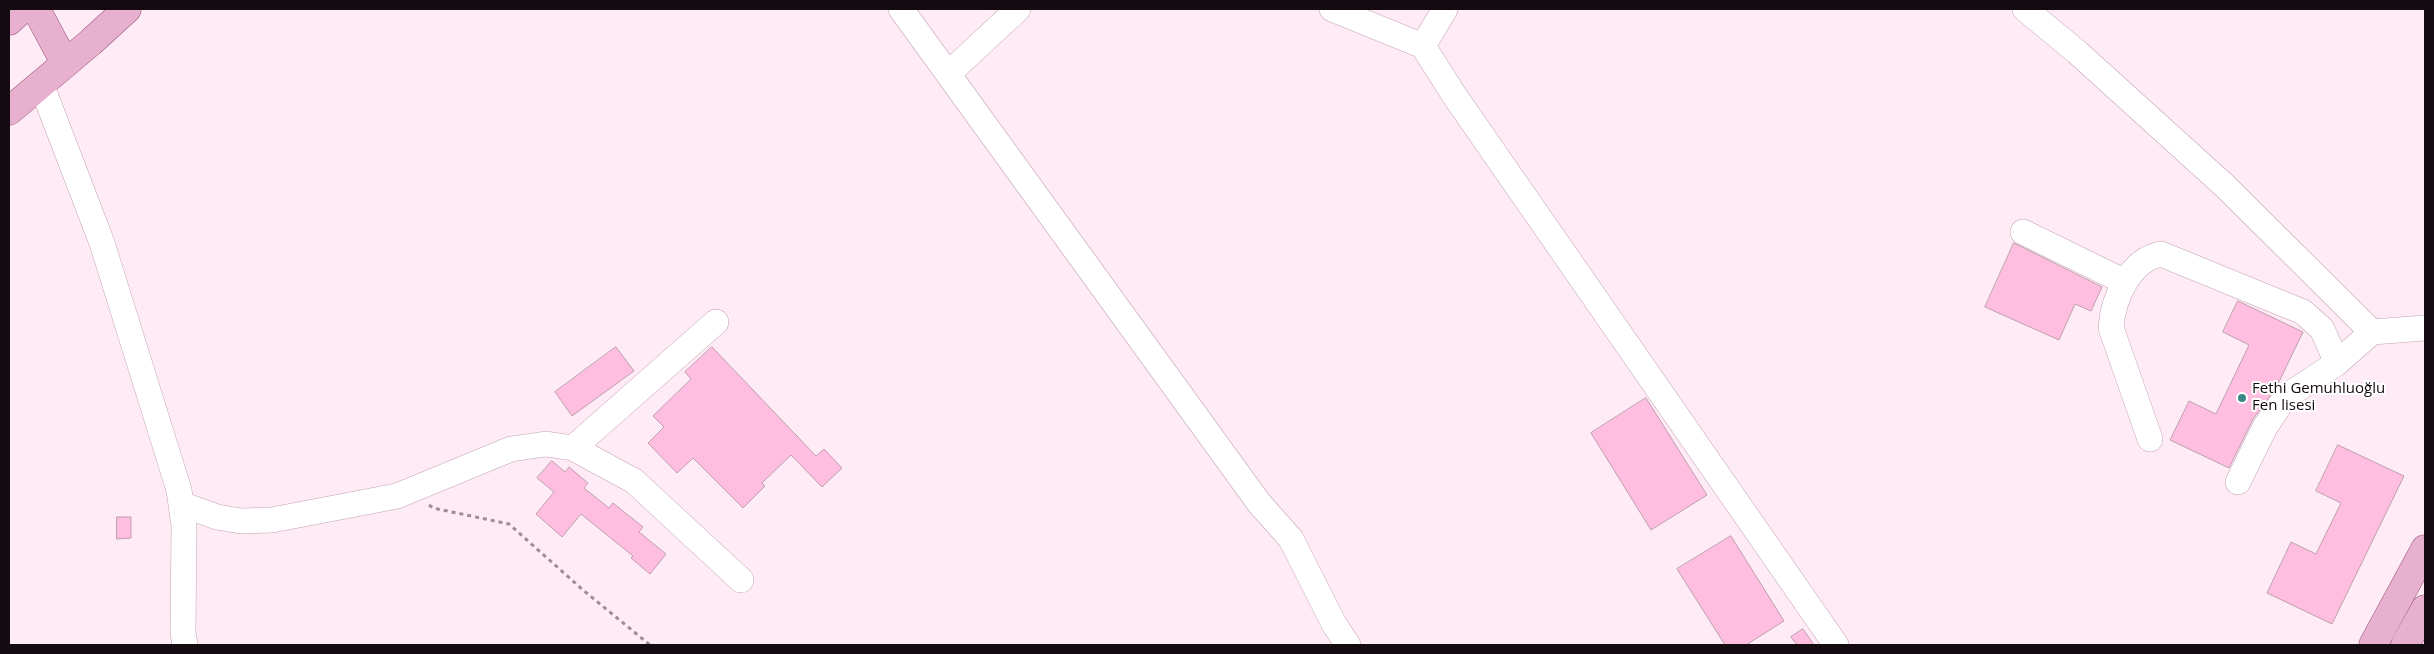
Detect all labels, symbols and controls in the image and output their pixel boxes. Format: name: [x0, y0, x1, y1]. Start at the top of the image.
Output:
place label: Fethi Gemuhluoğlu Fen lisesi: [2252, 380, 2385, 415]
marker: Fethi Gemuhluoğlu Fen lisesi: [2236, 392, 2248, 404]

